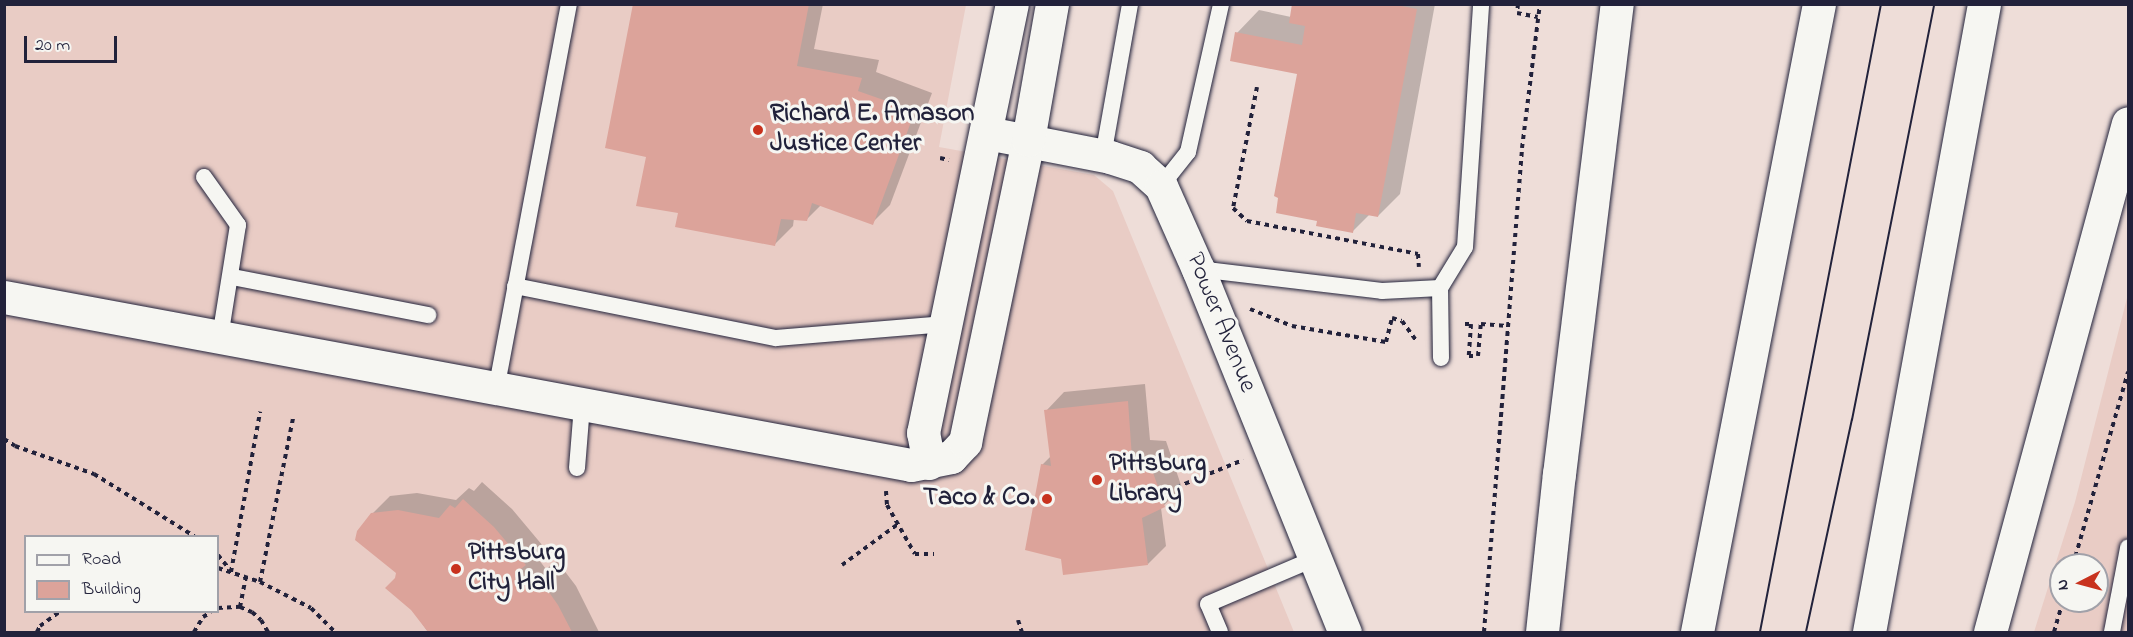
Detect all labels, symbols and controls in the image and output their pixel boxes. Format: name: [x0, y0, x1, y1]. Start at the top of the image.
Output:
scale bar: [27, 24, 120, 62]
text: 20 m: [35, 33, 70, 59]
place label: Richard E. Arnason Justice Center: [770, 99, 974, 160]
marker: Richard E. Arnason Justice Center: [751, 123, 765, 137]
street label: Power Avenue: [1178, 249, 1262, 397]
place label: Pittsburg Library: [1109, 449, 1206, 510]
marker: Pittsburg Library: [1090, 473, 1104, 487]
place label: Taco & Co.: [923, 483, 1035, 515]
marker: Taco & Co.: [1040, 492, 1054, 506]
legend: [24, 535, 219, 613]
place label: Pittsburg City Hall: [468, 538, 565, 600]
text: Road: [82, 547, 121, 573]
north arrow: [2049, 553, 2109, 613]
marker: Pittsburg City Hall: [449, 562, 463, 576]
text: Building: [82, 577, 141, 603]
text: N: [2051, 578, 2076, 591]

